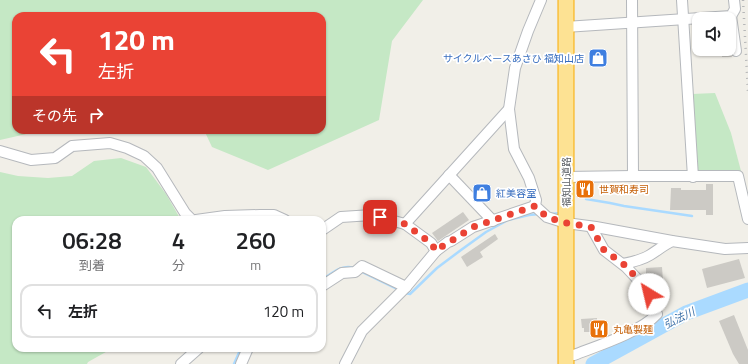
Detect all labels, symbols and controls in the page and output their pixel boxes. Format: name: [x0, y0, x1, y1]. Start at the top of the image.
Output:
map controls: [692, 12, 736, 56]
button: sound: [692, 12, 736, 56]
text: 120 m: [98, 18, 175, 61]
icon: left: [32, 28, 84, 80]
shop icon: サイクルベースあさひ 福知山店: [587, 47, 609, 69]
place label: サイクルベースあさひ 福知山店: [443, 51, 584, 66]
text: 左折: [98, 58, 134, 85]
text: その先: [32, 104, 77, 127]
icon: right: [85, 104, 107, 126]
street label: 福知山道路: [559, 157, 574, 207]
restaurant icon: 世賀和寿司: [574, 178, 596, 200]
shop icon: 紅美容室: [471, 182, 493, 204]
place label: 世賀和寿司: [599, 182, 649, 197]
place label: 紅美容室: [496, 186, 536, 201]
pin: [363, 200, 397, 234]
icon: arrive: [369, 206, 391, 228]
text: 06:28: [62, 222, 122, 258]
text: 4: [172, 222, 185, 258]
text: 260: [235, 222, 276, 258]
text: 到着: [79, 255, 105, 275]
text: 分: [172, 255, 185, 275]
text: m: [250, 255, 261, 275]
position arrow: [628, 273, 670, 315]
icon: left: [34, 300, 56, 322]
text: 左折: [68, 300, 98, 323]
text: 120 m: [263, 300, 304, 323]
water label: 弘法川: [661, 303, 698, 332]
restaurant icon: 丸亀製麺: [588, 318, 610, 340]
place label: 丸亀製麺: [613, 322, 653, 337]

